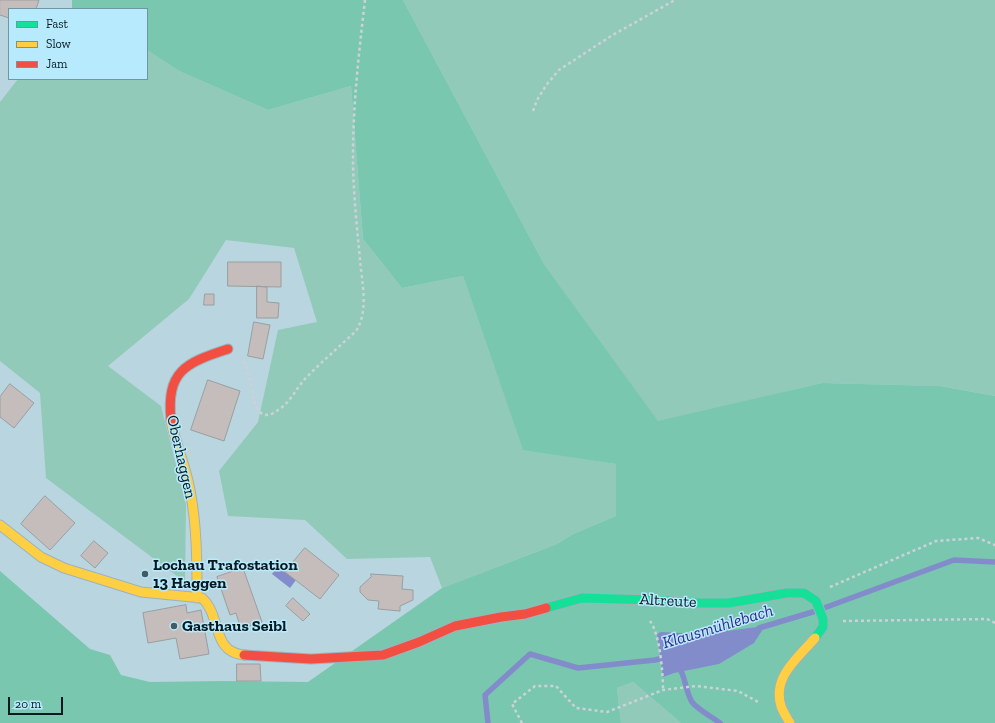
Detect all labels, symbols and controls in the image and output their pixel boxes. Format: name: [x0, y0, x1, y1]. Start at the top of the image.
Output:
legend: [8, 8, 148, 80]
text: Fast: [46, 17, 68, 31]
text: Slow: [46, 37, 71, 51]
text: Jam: [46, 57, 67, 71]
street label: Oberhaggen: [162, 413, 200, 501]
place label: Lochau Trafostation 13 Haggen: [153, 555, 298, 593]
marker: Lochau Trafostation 13 Haggen: [140, 569, 150, 579]
street label: Altreute: [639, 590, 697, 612]
water label: Klausmühlebach: [660, 600, 776, 654]
place label: Gasthaus Seibl: [182, 616, 287, 636]
marker: Gasthaus Seibl: [169, 621, 179, 631]
scale bar: [10, 689, 65, 715]
text: 20 m: [15, 697, 41, 711]

